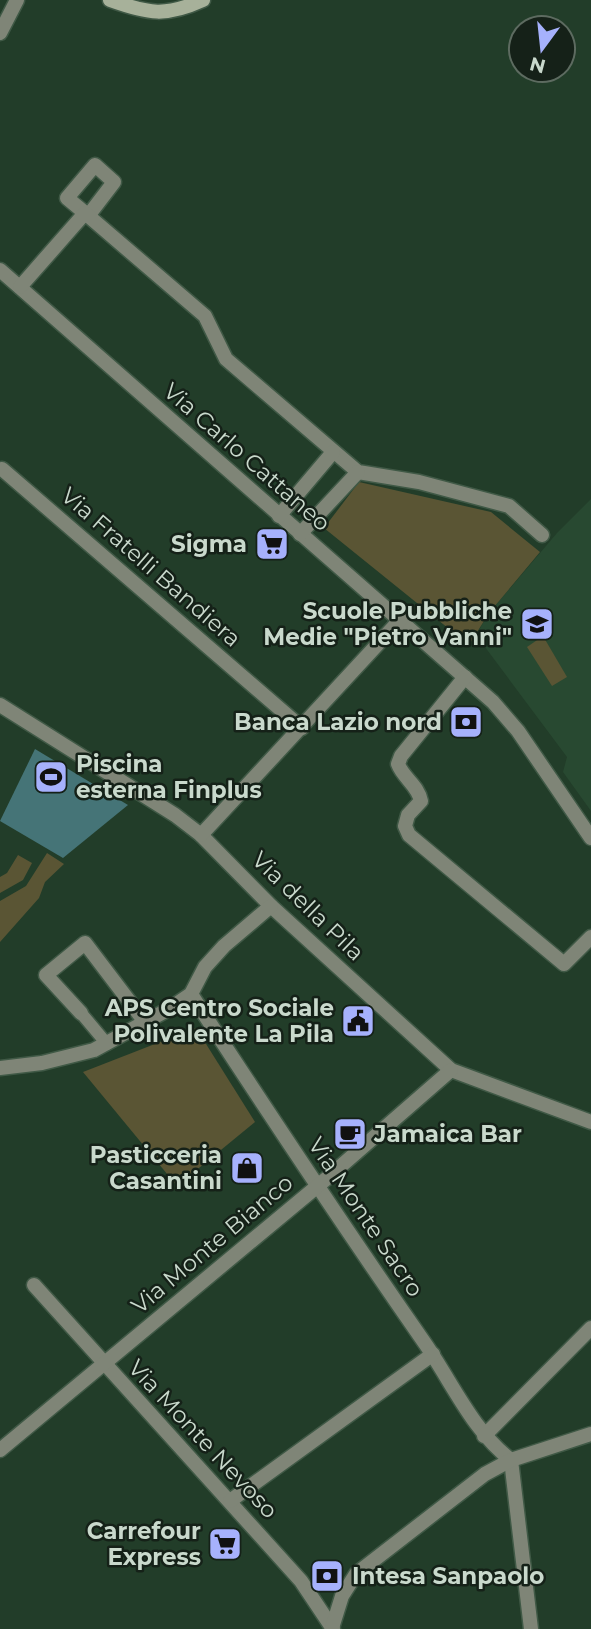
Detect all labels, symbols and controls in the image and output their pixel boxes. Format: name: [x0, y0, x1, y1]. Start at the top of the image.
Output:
north arrow: [507, 14, 577, 84]
text: N: [527, 52, 548, 78]
street label: Via Carlo Cattaneo: [158, 377, 336, 537]
street label: Via Fratelli Bandiera: [55, 481, 247, 653]
supermarket icon: Sigma: [253, 525, 291, 563]
place label: Sigma: [171, 530, 247, 558]
place label: Scuole Pubbliche Medie "Pietro Vanni": [263, 597, 512, 651]
school or university icon: Scuole Pubbliche Medie "Pietro Vanni": [518, 605, 556, 643]
bank icon: Banca Lazio nord: [447, 703, 485, 741]
place label: Banca Lazio nord: [234, 708, 442, 736]
place label: Piscina esterna Finplus: [76, 750, 262, 804]
sports icon: Piscina esterna Finplus: [32, 758, 70, 796]
street label: Via della Pila: [246, 845, 370, 967]
place label: APS Centro Sociale Polivalente La Pila: [104, 994, 334, 1048]
public building icon: APS Centro Sociale Polivalente La Pila: [339, 1002, 377, 1040]
cafe icon: Jamaica Bar: [331, 1115, 369, 1153]
place label: Jamaica Bar: [373, 1120, 522, 1148]
street label: Via Monte Sacro: [302, 1132, 430, 1302]
place label: Pasticceria Casantini: [90, 1141, 222, 1195]
shop icon: Pasticceria Casantini: [228, 1149, 266, 1187]
street label: Via Monte Bianco: [126, 1168, 298, 1320]
street label: Via Monte Nevoso: [122, 1354, 284, 1524]
place label: Carrefour Express: [87, 1517, 201, 1571]
supermarket icon: Carrefour Express: [206, 1525, 244, 1563]
bank icon: Intesa Sanpaolo: [308, 1557, 346, 1595]
place label: Intesa Sanpaolo: [352, 1562, 544, 1590]

